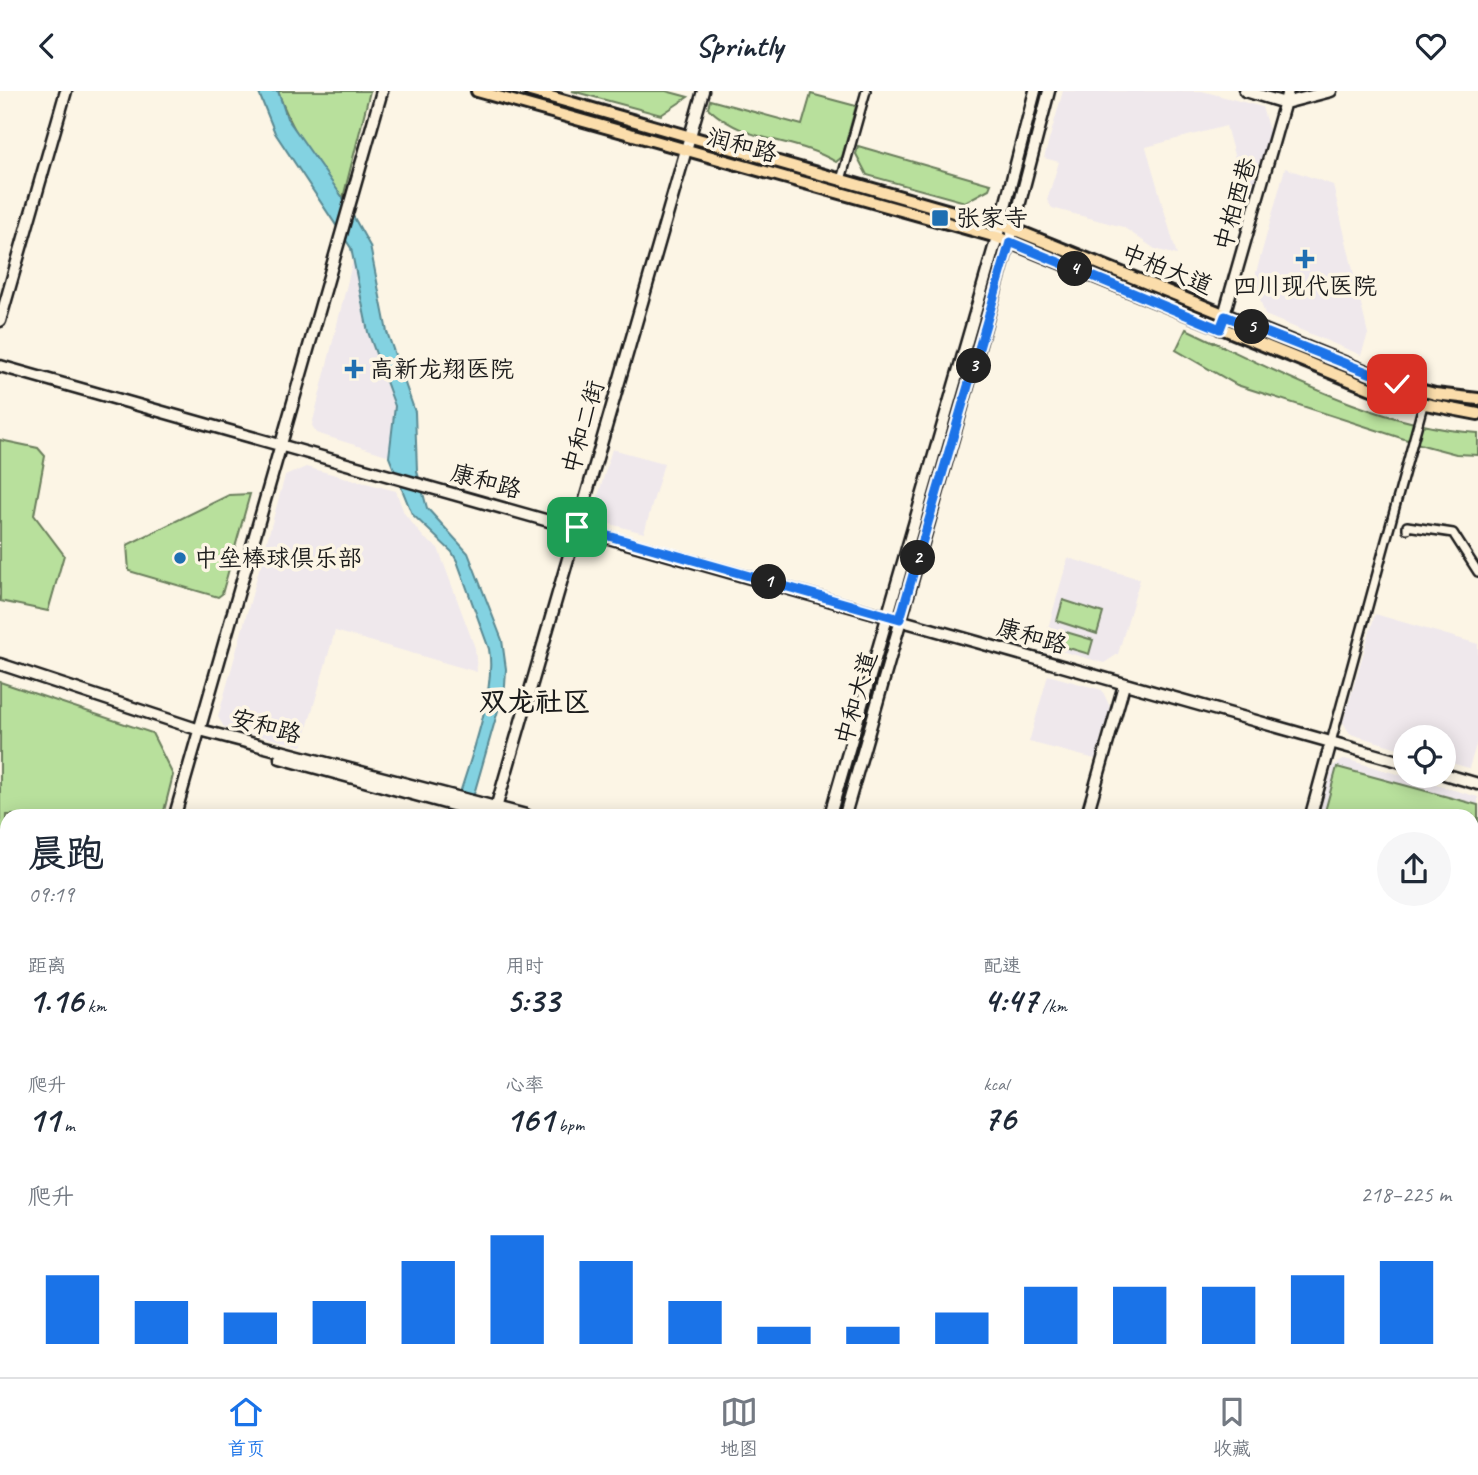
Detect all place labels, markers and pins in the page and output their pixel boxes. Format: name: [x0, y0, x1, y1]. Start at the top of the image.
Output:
place label: 张家寺: [956, 203, 1028, 233]
marker: 张家寺: [930, 208, 950, 228]
marker: 四川现代医院: [1295, 249, 1315, 269]
pin: 4: [1058, 251, 1092, 287]
place label: 四川现代医院: [1233, 271, 1377, 301]
pin: 5: [1234, 309, 1270, 345]
pin: 3: [956, 349, 992, 383]
place label: 高新龙翔医院: [370, 354, 514, 384]
pin: [1367, 354, 1427, 414]
marker: 高新龙翔医院: [344, 359, 364, 379]
pin: [547, 497, 607, 557]
pin: 2: [900, 540, 936, 575]
place label: 中垒棒球俱乐部: [194, 543, 362, 573]
marker: 中垒棒球俱乐部: [172, 550, 188, 566]
pin: 1: [752, 565, 786, 599]

